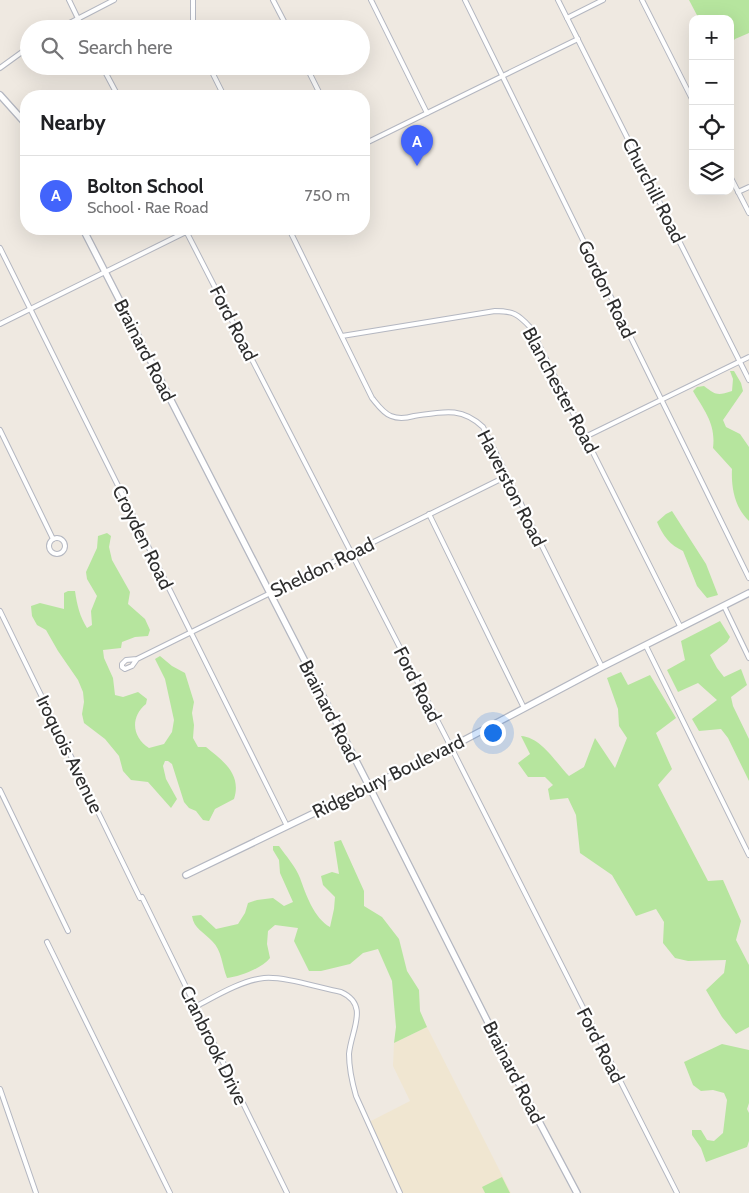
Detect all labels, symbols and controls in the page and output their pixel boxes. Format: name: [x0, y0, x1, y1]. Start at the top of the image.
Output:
map controls: [689, 15, 734, 195]
button: +: [689, 15, 734, 60]
search box: [20, 20, 370, 75]
icon: search: [38, 34, 66, 62]
text: Search here: [78, 36, 172, 59]
button: −: [689, 60, 734, 105]
button: locate: [689, 105, 734, 150]
text: Nearby: [40, 110, 106, 135]
pin: A: [401, 125, 433, 166]
street label: Churchill Road: [617, 134, 690, 247]
button: layers: [689, 150, 734, 195]
text: Bolton School: [87, 175, 204, 198]
text: A: [51, 186, 61, 205]
text: 750 m: [304, 186, 350, 205]
text: School · Rae Road: [87, 198, 208, 217]
street label: Gordon Road: [573, 237, 640, 342]
street label: Ford Road: [205, 282, 262, 365]
street label: Brainard Road: [109, 295, 180, 405]
street label: Blanchester Road: [518, 323, 603, 457]
street label: Haverston Road: [472, 426, 551, 550]
street label: Croyden Road: [107, 481, 178, 593]
street label: Sheldon Road: [267, 532, 378, 602]
street label: Ford Road: [389, 643, 446, 726]
street label: Brainard Road: [294, 656, 365, 766]
street label: Iroquois Avenue: [31, 692, 108, 817]
your location: [480, 720, 506, 746]
street label: Ridgebury Boulevard: [309, 730, 468, 823]
street label: Cranbrook Drive: [175, 982, 252, 1109]
street label: Ford Road: [572, 1004, 629, 1087]
street label: Brainard Road: [478, 1017, 549, 1127]

